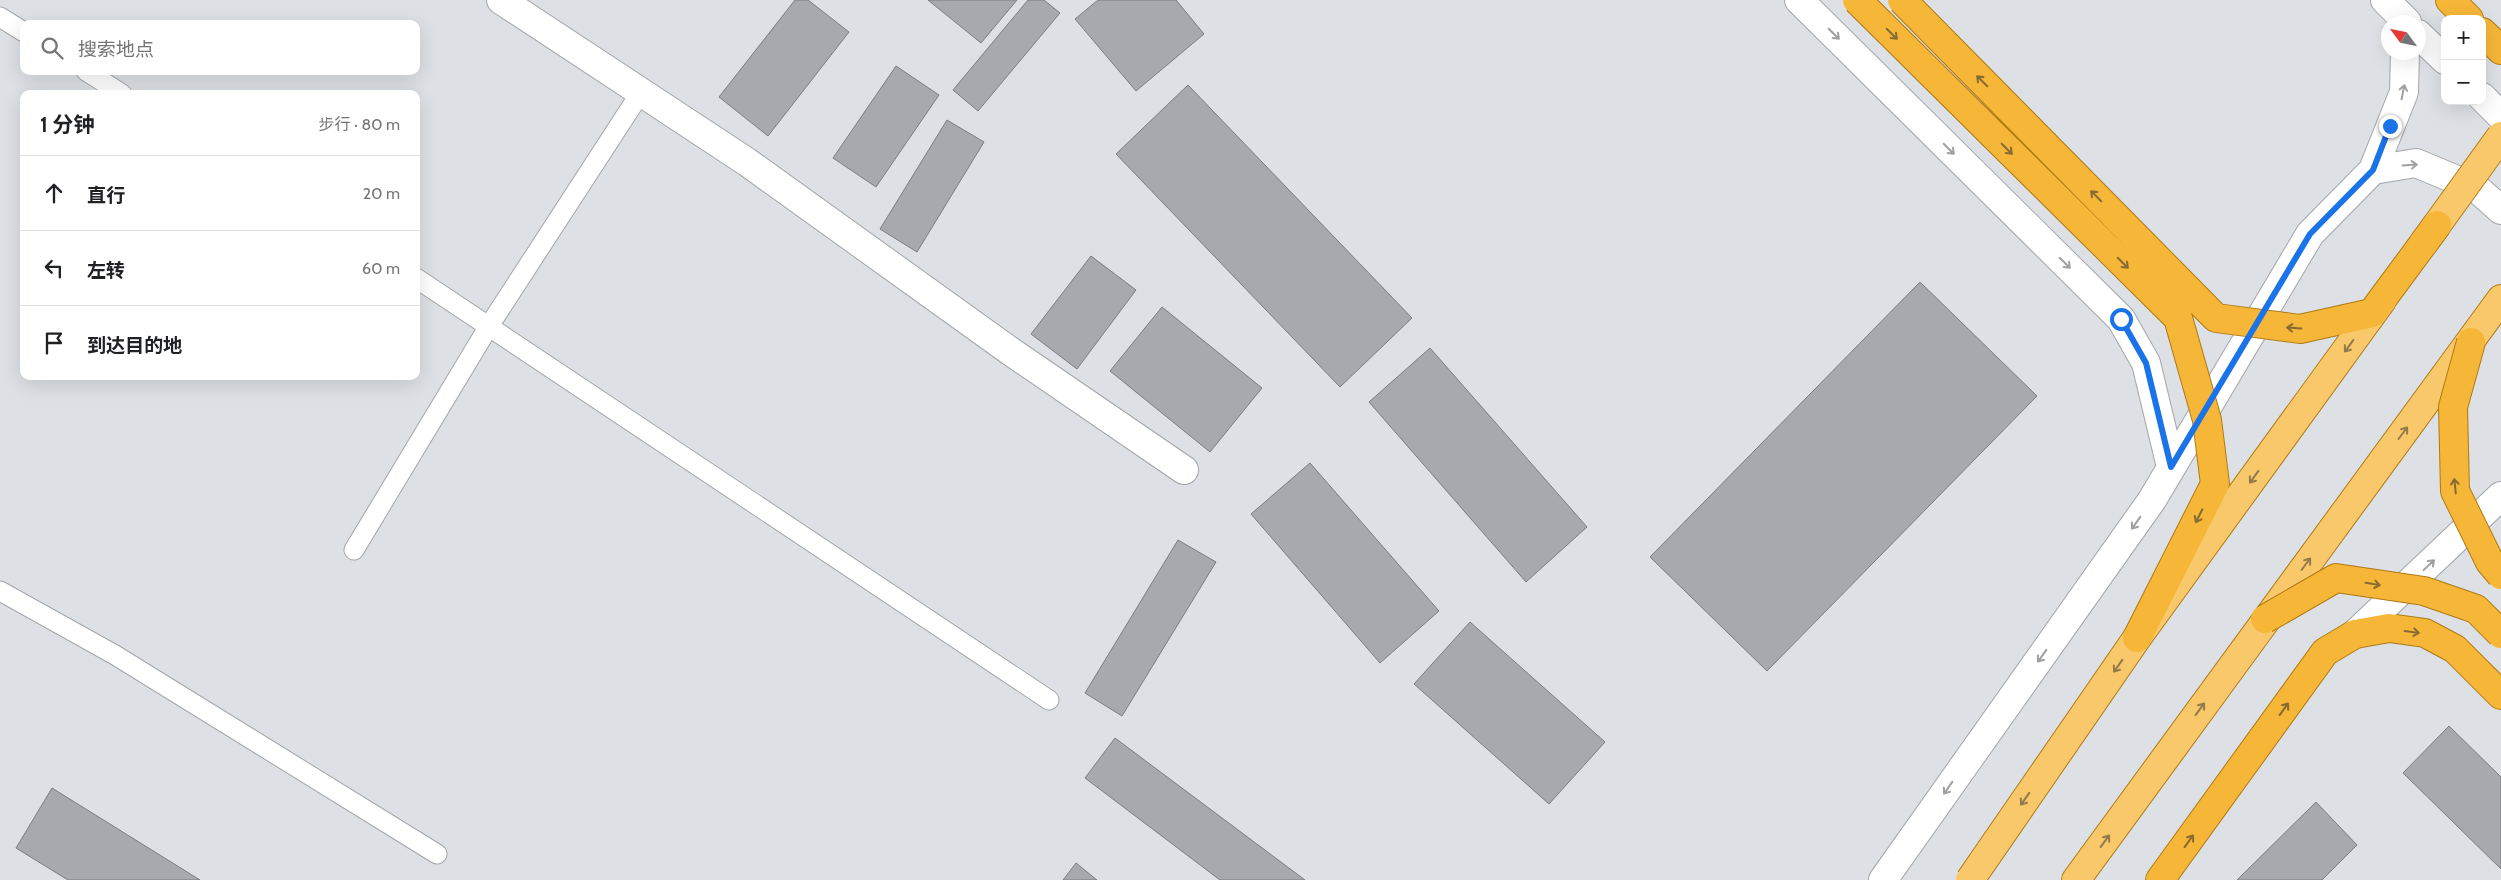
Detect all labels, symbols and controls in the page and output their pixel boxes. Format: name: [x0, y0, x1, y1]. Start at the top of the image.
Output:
north arrow: [2381, 15, 2426, 60]
map controls: [2441, 15, 2486, 105]
button: +: [2441, 15, 2486, 60]
search box: [20, 20, 420, 75]
one-way arrow: [1828, 28, 1840, 40]
one-way arrow: [1885, 28, 1898, 40]
icon: search: [38, 34, 66, 62]
text: 搜索地点: [78, 38, 154, 61]
button: −: [2441, 60, 2486, 105]
one-way arrow: [1976, 74, 1988, 87]
one-way arrow: [2398, 84, 2408, 100]
text: 1 分钟: [40, 112, 94, 137]
text: 步行 · 80 m: [318, 115, 400, 134]
route end: [2379, 115, 2402, 138]
one-way arrow: [1943, 142, 1955, 155]
one-way arrow: [2001, 143, 2013, 155]
one-way arrow: [2402, 160, 2418, 170]
icon: ahead: [40, 179, 68, 207]
text: 直行: [87, 184, 125, 207]
text: 20 m: [363, 184, 400, 203]
one-way arrow: [2090, 190, 2102, 203]
icon: left: [40, 254, 68, 282]
one-way arrow: [2058, 257, 2071, 269]
one-way arrow: [2116, 257, 2129, 269]
text: 左转: [87, 259, 125, 282]
text: 60 m: [362, 259, 400, 278]
route start: [2110, 308, 2133, 331]
one-way arrow: [2287, 323, 2303, 332]
icon: arrive: [40, 329, 68, 357]
text: 到达目的地: [87, 334, 182, 357]
one-way arrow: [2344, 339, 2354, 353]
one-way arrow: [2398, 426, 2408, 440]
one-way arrow: [2249, 470, 2259, 484]
one-way arrow: [2451, 478, 2460, 494]
one-way arrow: [2194, 509, 2204, 524]
one-way arrow: [2131, 516, 2141, 530]
one-way arrow: [2301, 558, 2312, 571]
one-way arrow: [2423, 559, 2436, 571]
one-way arrow: [2364, 579, 2380, 589]
one-way arrow: [2404, 627, 2420, 637]
one-way arrow: [2037, 648, 2047, 662]
one-way arrow: [2113, 659, 2123, 673]
one-way arrow: [2195, 702, 2205, 716]
one-way arrow: [2279, 702, 2289, 716]
one-way arrow: [1943, 781, 1953, 795]
one-way arrow: [2020, 792, 2030, 806]
one-way arrow: [2100, 834, 2110, 848]
one-way arrow: [2184, 834, 2194, 848]

